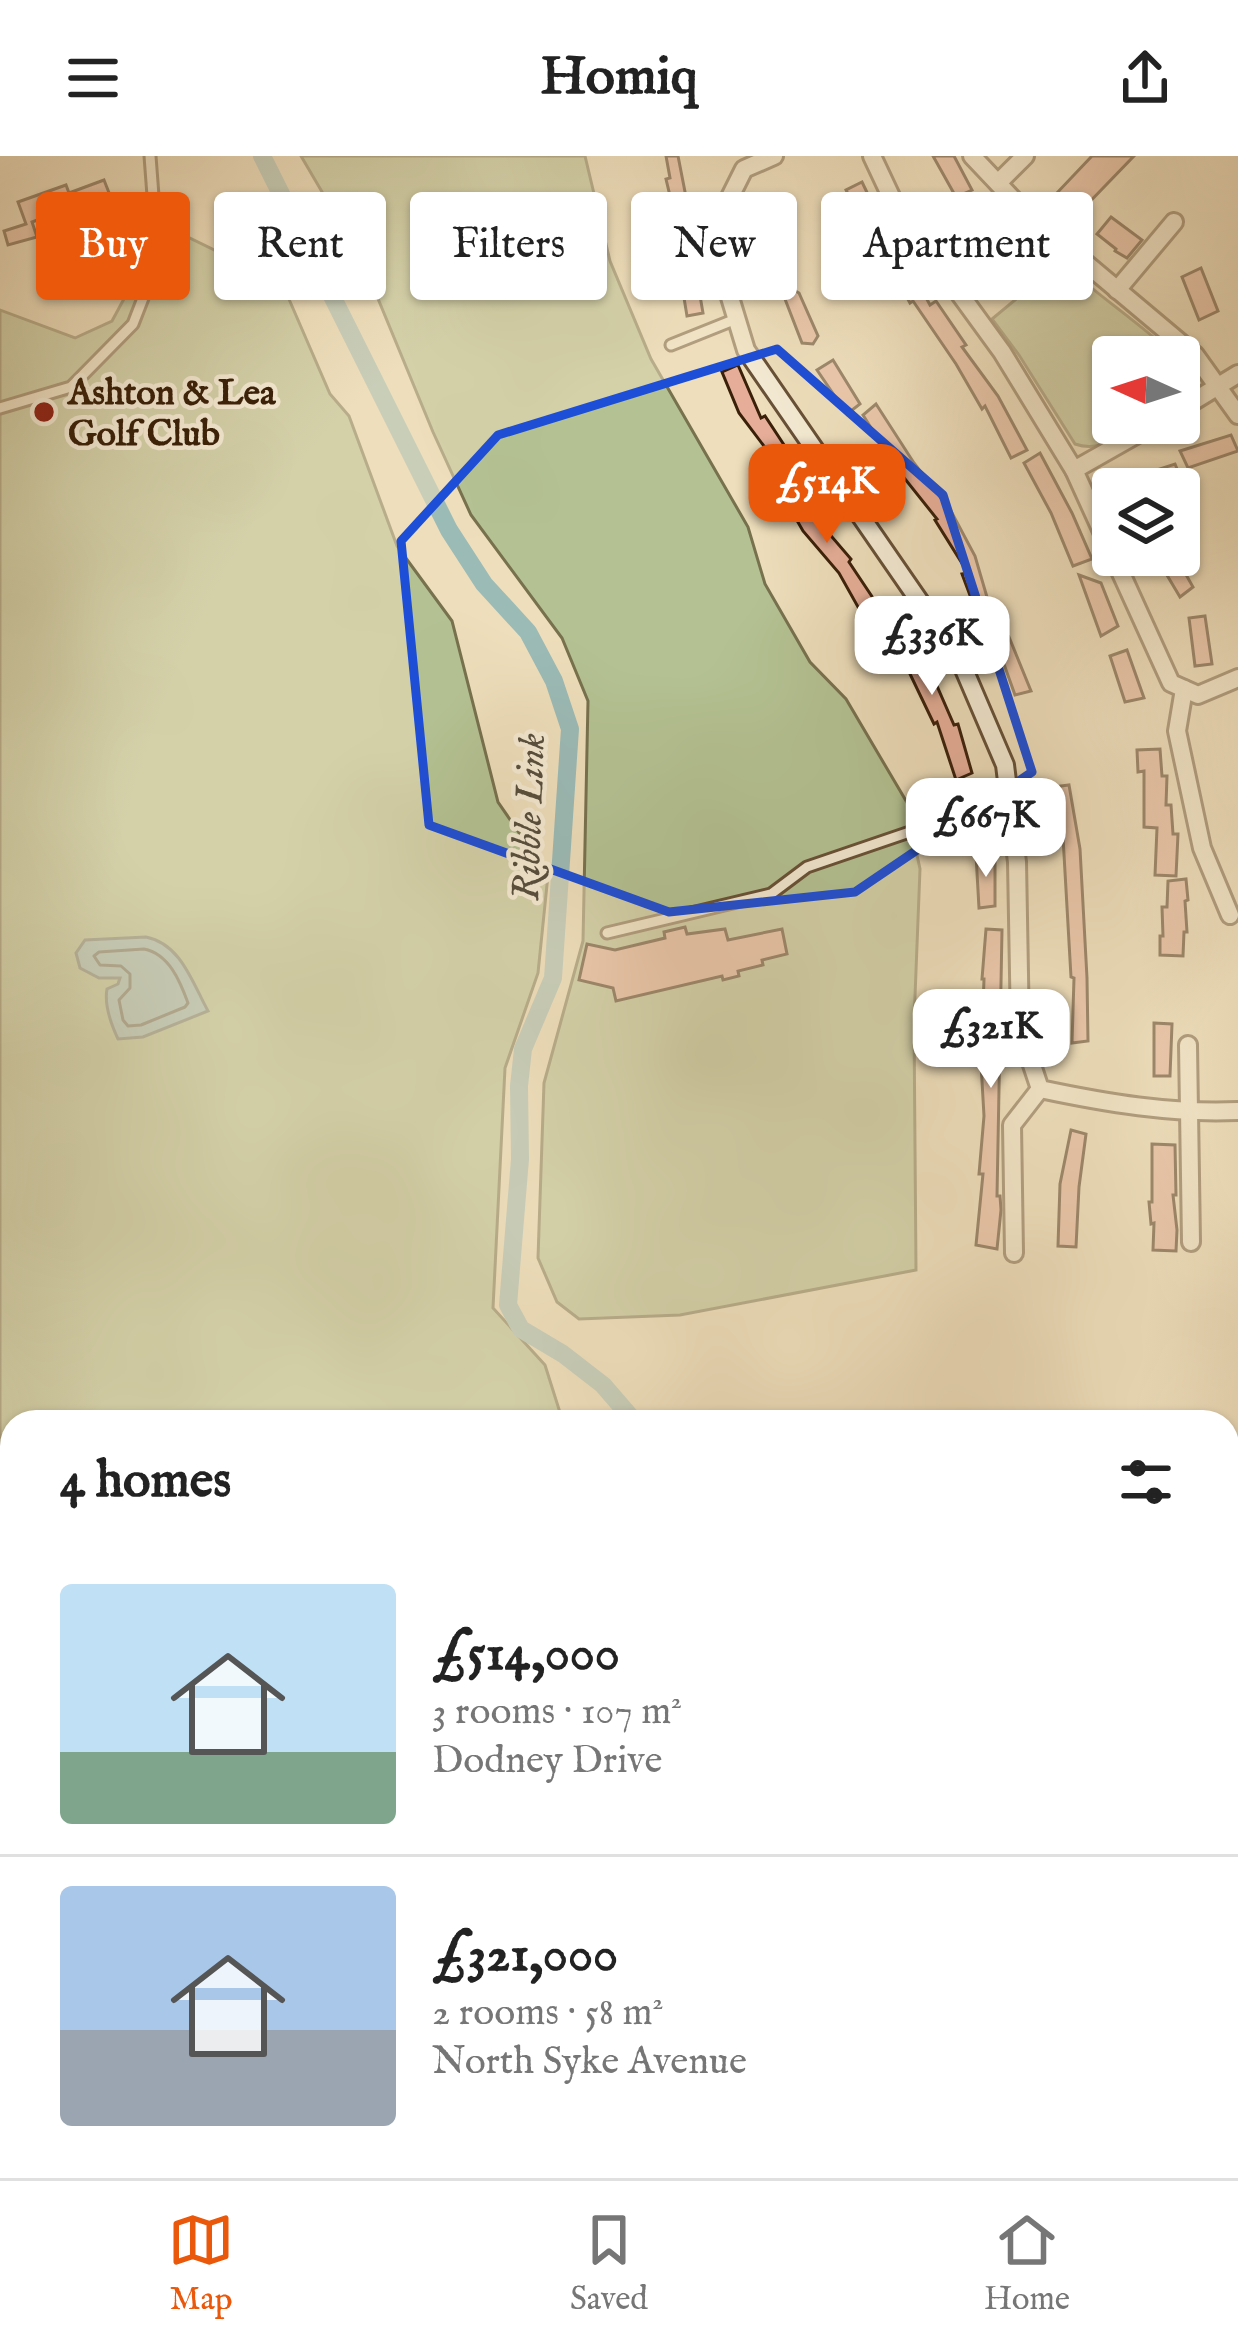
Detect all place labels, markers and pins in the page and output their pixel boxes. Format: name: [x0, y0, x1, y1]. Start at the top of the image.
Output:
place label: Ashton & Lea Golf Club: [66, 371, 277, 458]
marker: Ashton & Lea Golf Club: [31, 399, 57, 425]
pin: £514K: [743, 444, 911, 546]
pin: £336K: [848, 596, 1016, 698]
pin: £667K: [902, 778, 1070, 880]
pin: £321K: [907, 989, 1075, 1091]

